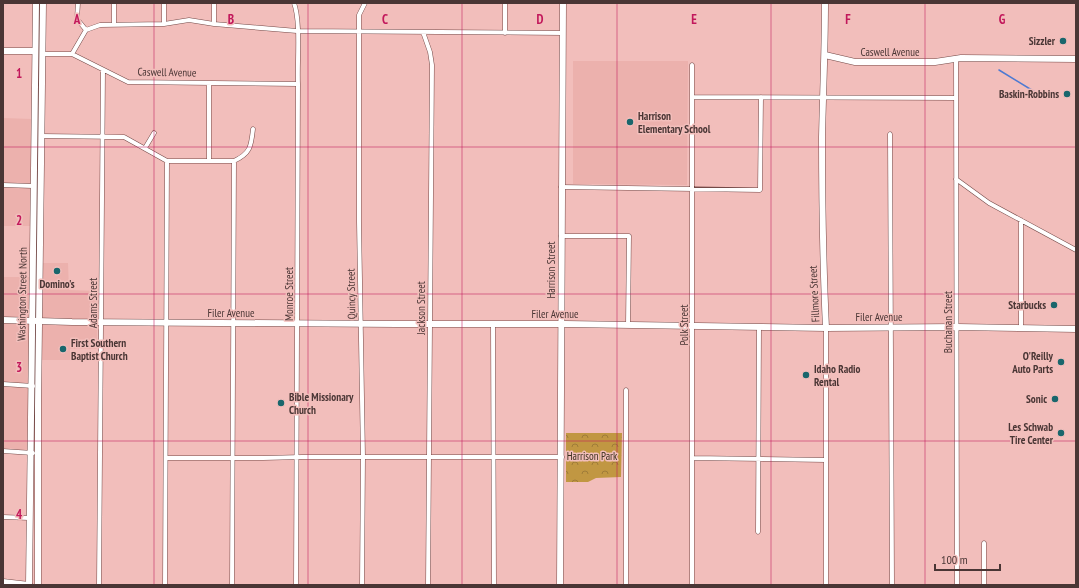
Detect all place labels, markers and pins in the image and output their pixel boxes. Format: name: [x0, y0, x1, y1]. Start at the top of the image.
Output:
place label: Sizzler: [1029, 34, 1056, 48]
marker: Sizzler: [1058, 36, 1068, 46]
place label: Baskin-Robbins: [999, 87, 1059, 101]
marker: Baskin-Robbins: [1062, 89, 1072, 99]
place label: Harrison Elementary School: [638, 109, 711, 136]
marker: Harrison Elementary School: [625, 117, 635, 127]
marker: Domino's: [52, 266, 62, 276]
place label: Domino's: [39, 277, 75, 291]
place label: Starbucks: [1008, 298, 1046, 312]
marker: Starbucks: [1049, 300, 1059, 310]
place label: First Southern Baptist Church: [71, 336, 128, 363]
marker: First Southern Baptist Church: [58, 344, 68, 354]
place label: O'Reilly Auto Parts: [1011, 349, 1054, 376]
marker: O'Reilly Auto Parts: [1056, 357, 1066, 367]
place label: Idaho Radio Rental: [814, 362, 861, 389]
marker: Idaho Radio Rental: [801, 370, 811, 380]
place label: Bible Missionary Church: [289, 390, 354, 417]
place label: Sonic: [1026, 392, 1047, 406]
marker: Sonic: [1050, 394, 1060, 404]
marker: Bible Missionary Church: [276, 398, 286, 408]
place label: Les Schwab Tire Center: [1008, 420, 1054, 447]
marker: Les Schwab Tire Center: [1056, 428, 1066, 438]

